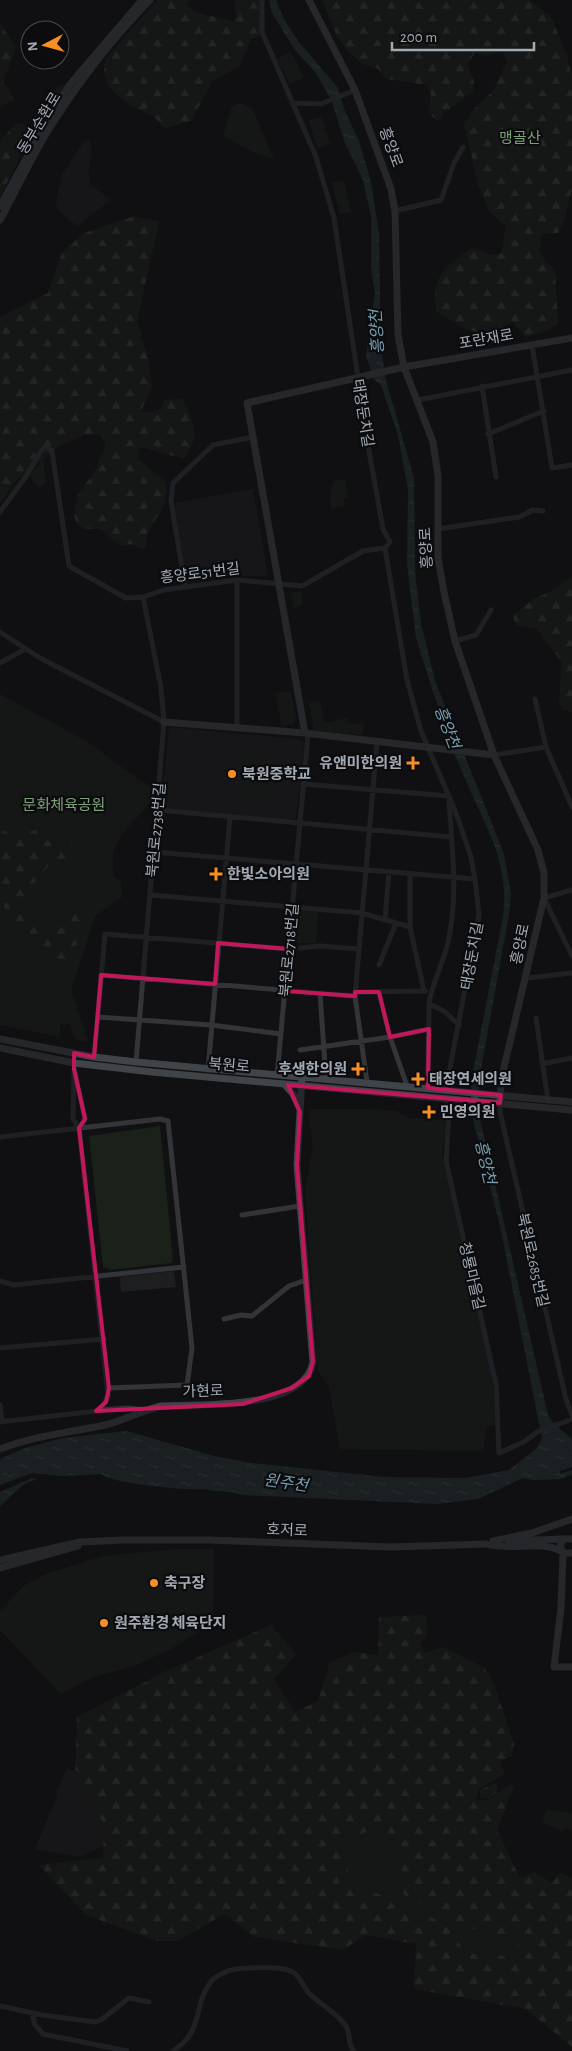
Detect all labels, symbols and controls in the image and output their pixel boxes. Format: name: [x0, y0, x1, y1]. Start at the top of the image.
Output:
north arrow: [20, 20, 70, 70]
scale bar: [392, 20, 534, 52]
text: 200 m: [400, 30, 437, 45]
text: N: [26, 41, 41, 52]
street label: 동부순환로: [14, 89, 64, 157]
street label: 흥양로: [376, 125, 406, 169]
park label: 맹골산: [499, 130, 541, 146]
water label: 흥양천: [367, 307, 386, 354]
street label: 포란재로: [457, 326, 515, 352]
street label: 태장둔치길: [350, 378, 376, 448]
street label: 흥양로: [417, 527, 435, 569]
street label: 흥양로51번길: [159, 560, 241, 586]
water label: 흥양천: [432, 704, 464, 753]
place label: 유앤미한의원: [319, 755, 402, 771]
marker: 유앤미한의원: [406, 756, 420, 770]
place label: 북원중학교: [242, 765, 311, 782]
marker: 북원중학교: [226, 768, 238, 780]
street label: 북원로2738번길: [144, 782, 168, 878]
park label: 문화체육공원: [23, 797, 105, 813]
place label: 한빛소아의원: [227, 866, 310, 882]
marker: 한빛소아의원: [209, 867, 223, 881]
street label: 북원로2718번길: [277, 902, 301, 998]
street label: 태장둔치길: [458, 921, 486, 991]
street label: 흥양로: [508, 922, 532, 966]
street label: 북원로: [208, 1055, 250, 1075]
place label: 후생한의원: [278, 1061, 347, 1077]
marker: 후생한의원: [351, 1062, 365, 1076]
place label: 태장연세의원: [429, 1071, 512, 1087]
marker: 태장연세의원: [411, 1072, 425, 1086]
place label: 민영의원: [440, 1104, 495, 1120]
marker: 민영의원: [422, 1105, 436, 1119]
water label: 흥양천: [472, 1139, 499, 1188]
street label: 북원로2685번길: [514, 1211, 552, 1309]
street label: 청룡마을길: [456, 1241, 488, 1311]
street label: 가현로: [182, 1381, 224, 1400]
water label: 원주천: [263, 1471, 311, 1494]
street label: 호저로: [266, 1521, 308, 1539]
place label: 축구장: [164, 1575, 206, 1591]
marker: 축구장: [148, 1577, 160, 1589]
place label: 원주환경 체육단지: [114, 1614, 227, 1631]
marker: 원주환경 체육단지: [98, 1617, 110, 1629]

